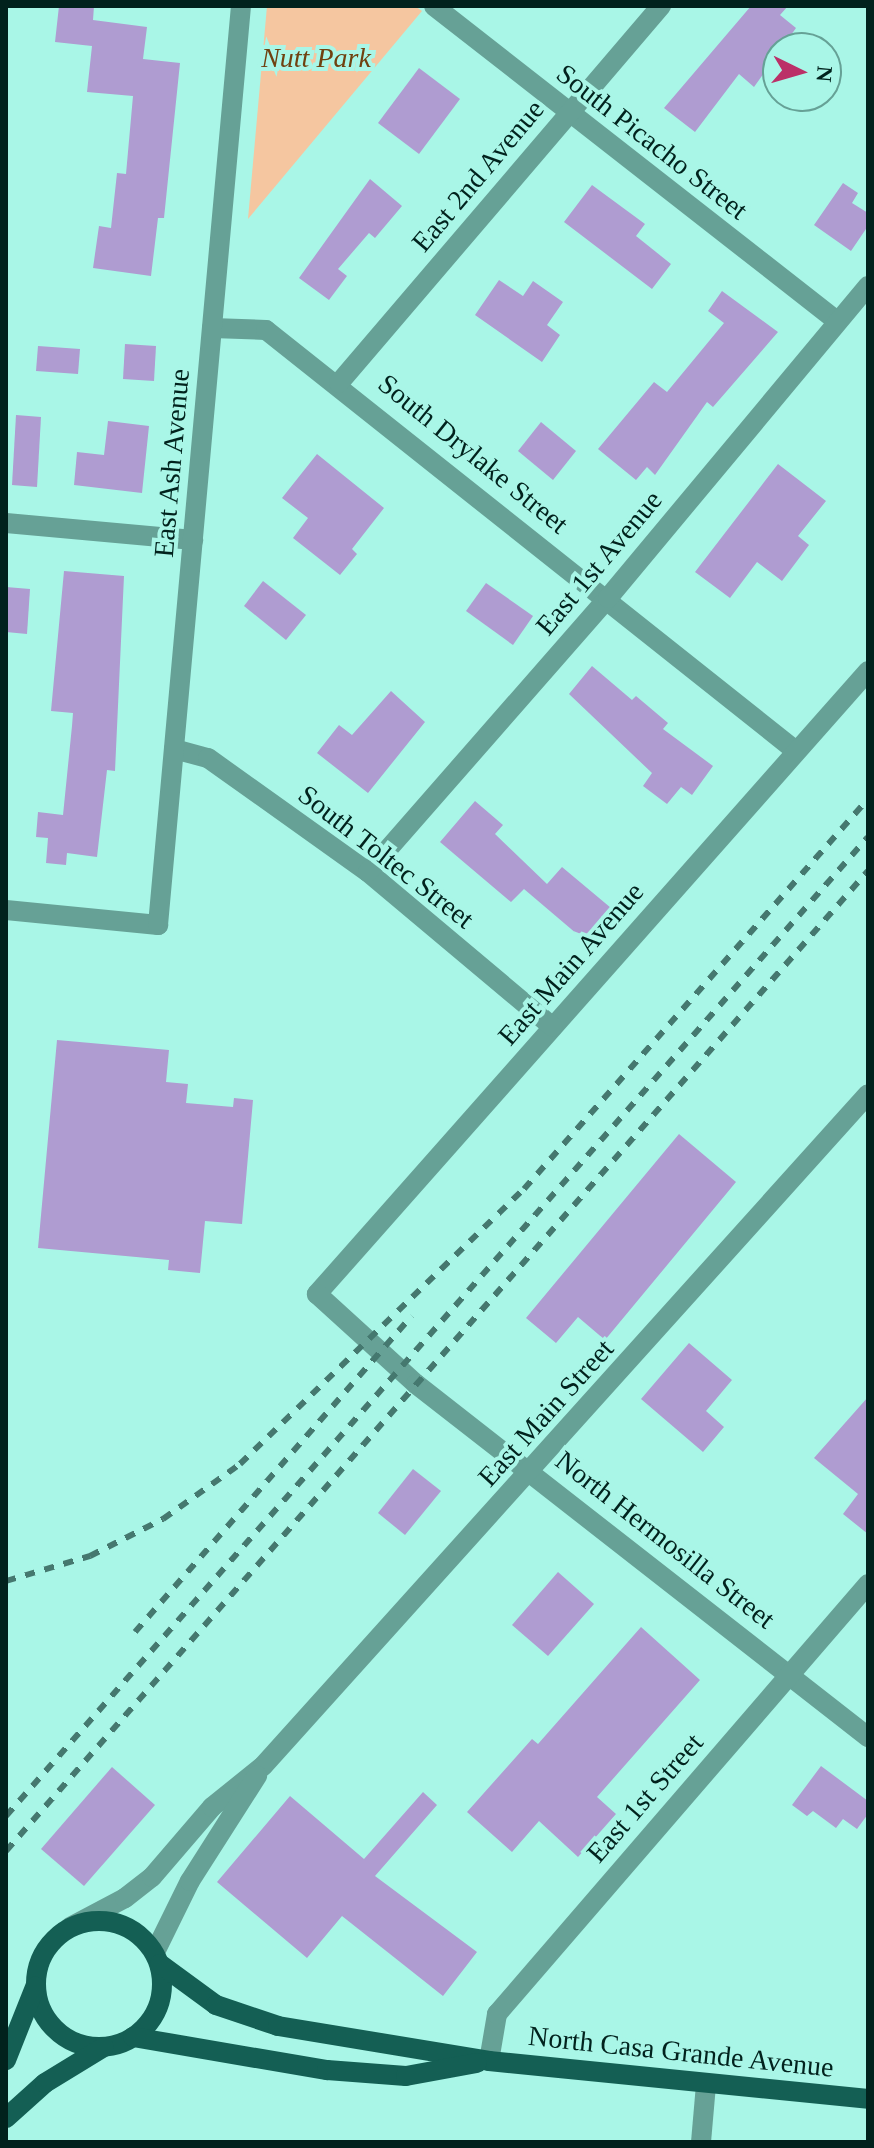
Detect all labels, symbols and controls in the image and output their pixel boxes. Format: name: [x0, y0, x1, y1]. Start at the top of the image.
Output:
north arrow: [762, 32, 842, 112]
park label: Nutt Park: [261, 41, 371, 75]
street label: South Picacho Street: [550, 57, 754, 227]
text: N: [811, 65, 838, 83]
street label: East 2nd Avenue: [404, 93, 552, 259]
street label: East Ash Avenue: [147, 366, 197, 560]
street label: South Drylake Street: [371, 367, 575, 541]
street label: East 1st Avenue: [528, 483, 670, 643]
street label: South Toltec Street: [291, 778, 481, 936]
street label: East Main Avenue: [491, 875, 651, 1053]
street label: East Main Street: [471, 1332, 621, 1494]
street label: North Hermosilla Street: [549, 1444, 781, 1636]
street label: East 1st Street: [580, 1727, 710, 1869]
street label: North Casa Grande Avenue: [526, 2019, 836, 2085]

